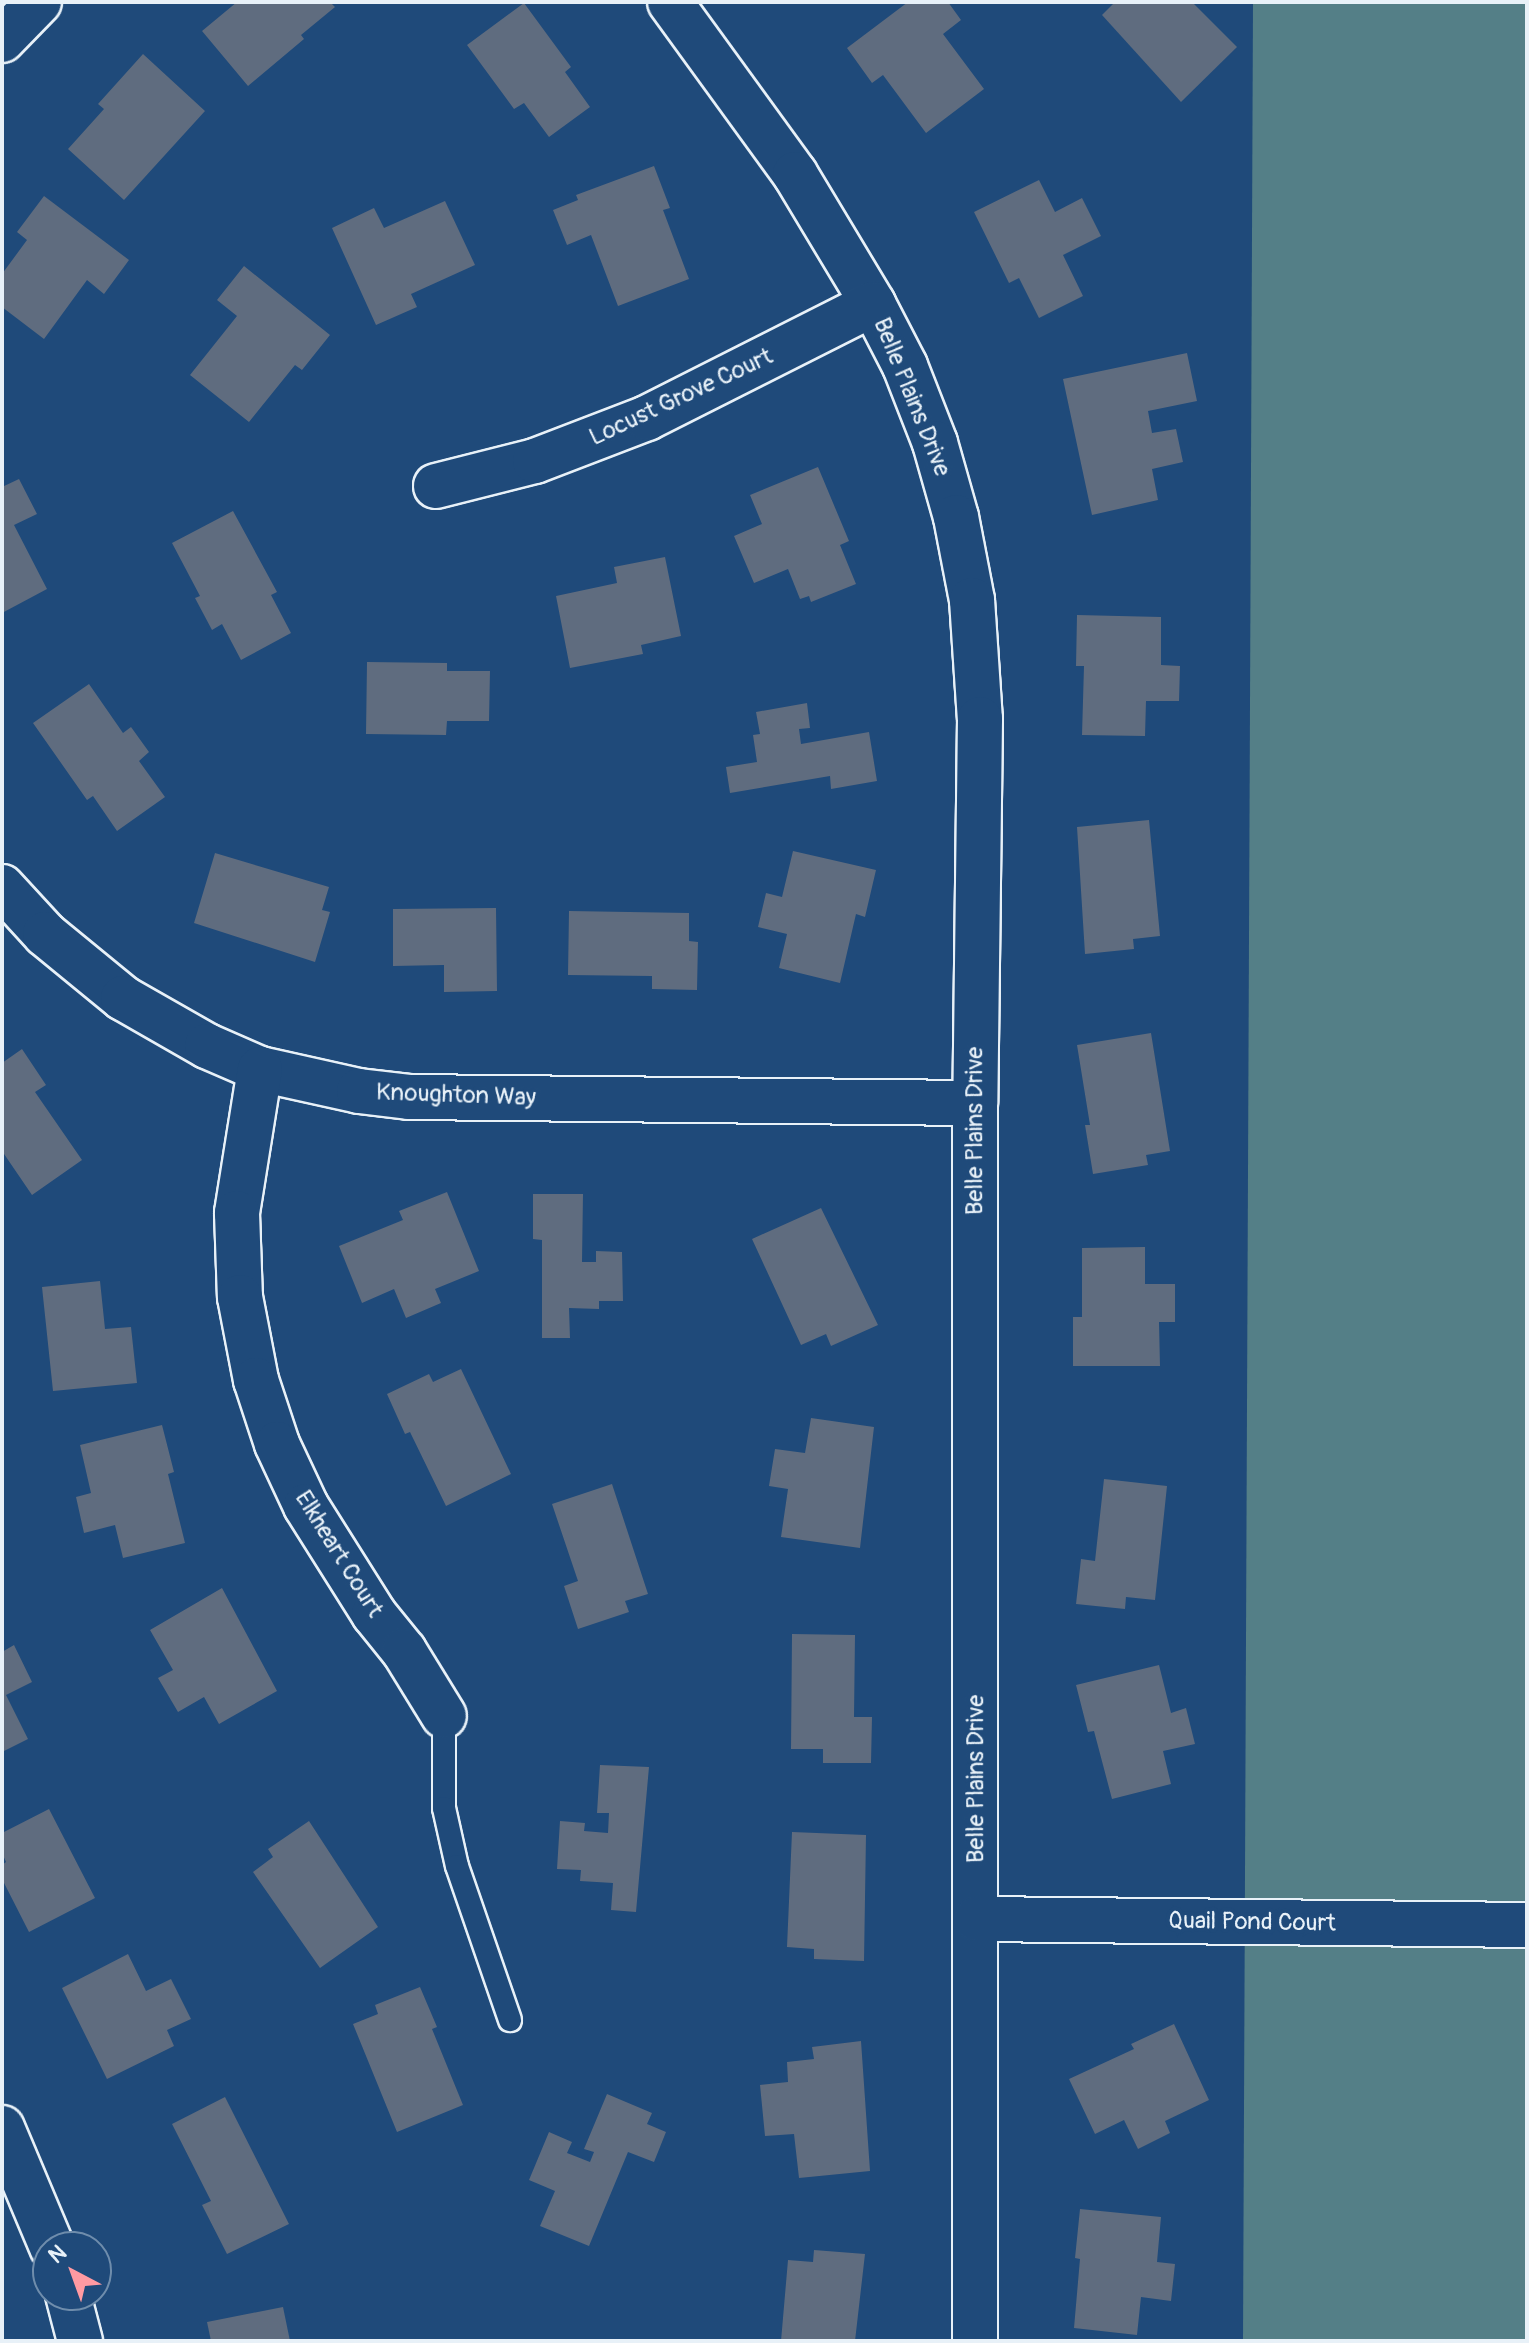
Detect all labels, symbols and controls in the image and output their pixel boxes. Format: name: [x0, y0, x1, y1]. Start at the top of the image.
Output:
street label: Belle Plains Drive: [867, 314, 957, 480]
street label: Locust Grove Court: [585, 342, 777, 452]
street label: Belle Plains Drive: [961, 1047, 989, 1215]
street label: Knoughton Way: [376, 1078, 536, 1112]
street label: Elkheart Court: [289, 1485, 389, 1623]
street label: Belle Plains Drive: [962, 1695, 990, 1863]
street label: Quail Pond Court: [1168, 1906, 1336, 1938]
north arrow: [32, 2231, 112, 2311]
text: N: [43, 2239, 72, 2270]

